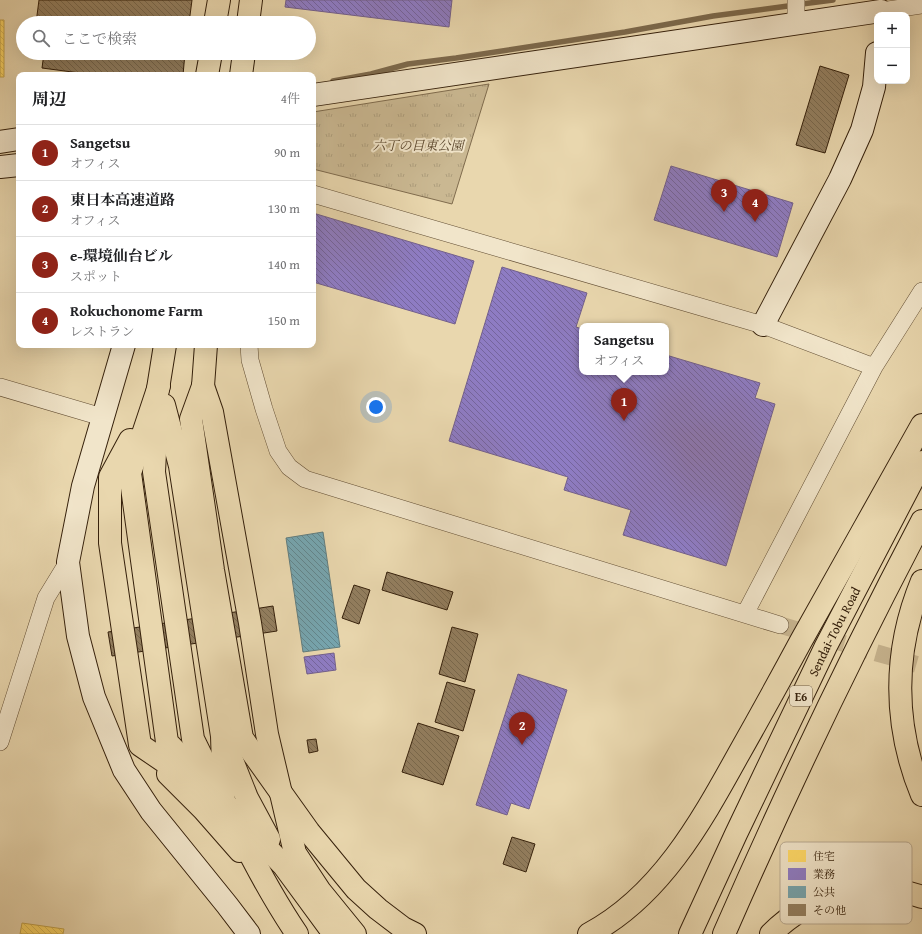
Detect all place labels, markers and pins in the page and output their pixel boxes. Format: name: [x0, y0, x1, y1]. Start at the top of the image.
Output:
pin: 3: [711, 179, 737, 212]
pin: 4: [742, 189, 768, 222]
pin: 1: [611, 388, 637, 421]
pin: 2: [509, 712, 535, 745]

